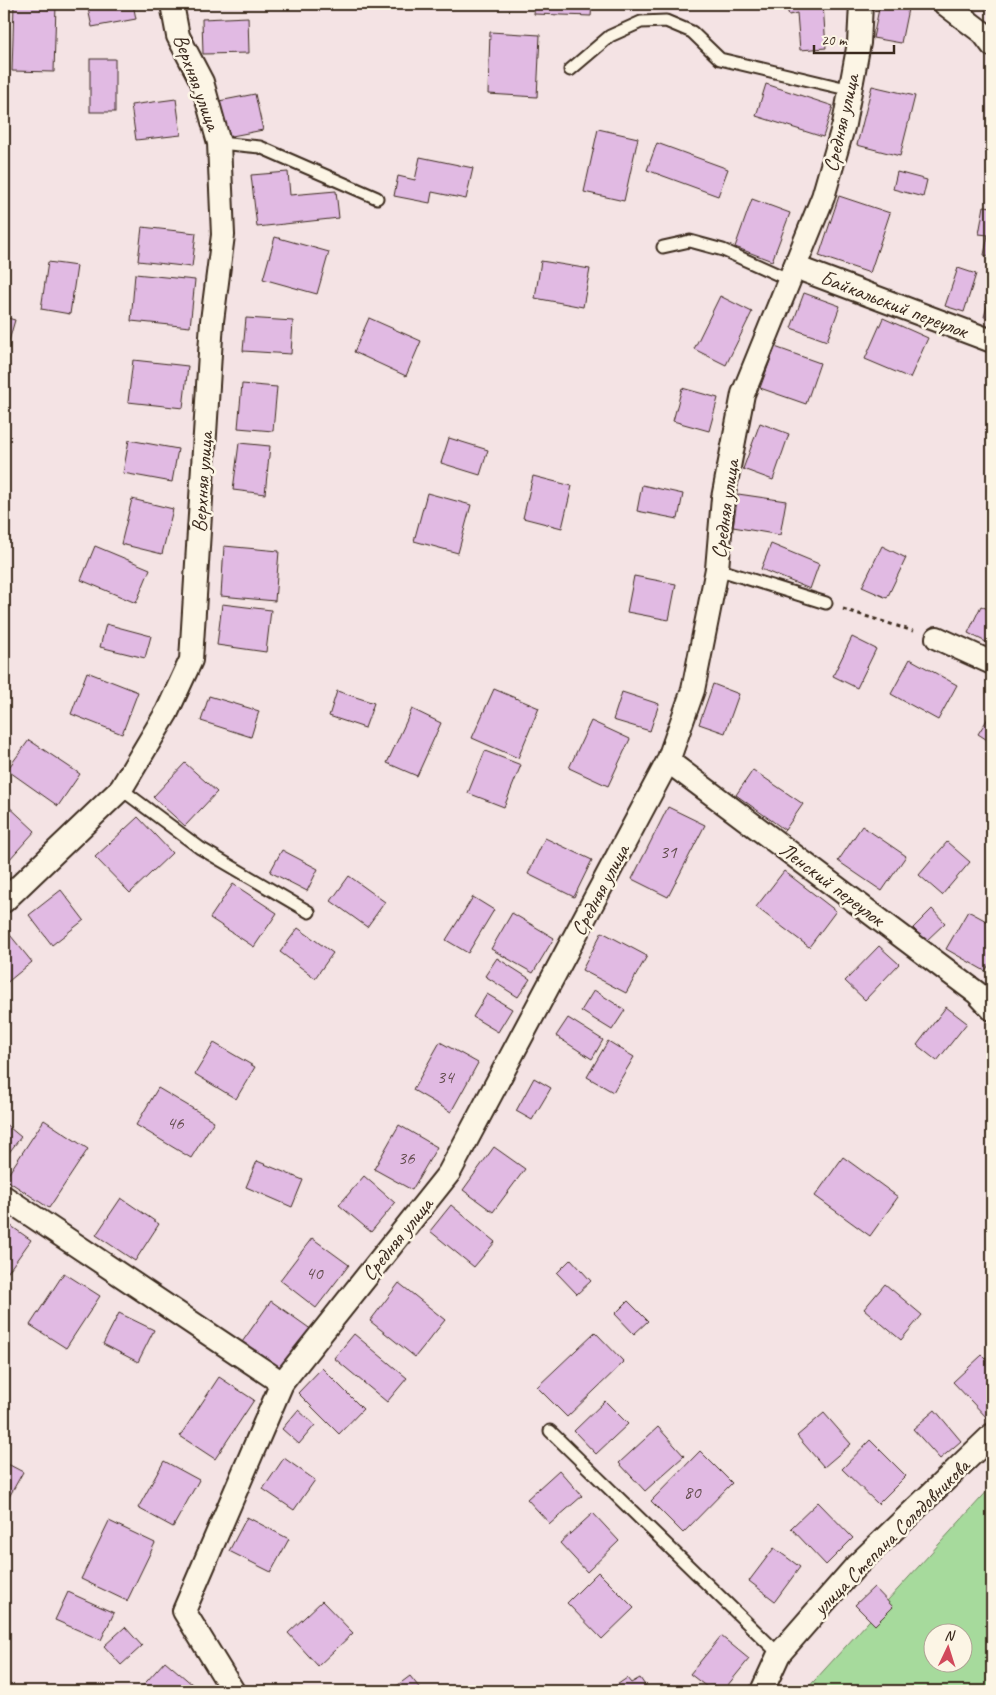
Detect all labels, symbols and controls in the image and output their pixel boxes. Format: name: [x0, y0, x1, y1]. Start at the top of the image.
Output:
scale bar: [814, 22, 894, 54]
street label: Верхняя улица: [168, 30, 227, 136]
text: 20 m: [821, 31, 848, 50]
street label: Средняя улица: [817, 69, 865, 174]
street label: Байкальский переулок: [817, 264, 973, 345]
street label: Верхняя улица: [186, 429, 219, 533]
street label: Средняя улица: [705, 456, 745, 560]
street label: Ленский переулок: [775, 836, 891, 933]
street label: Средняя улица: [565, 838, 636, 940]
house number: 31: [659, 840, 678, 864]
house number: 34: [436, 1065, 456, 1089]
house number: 46: [166, 1111, 185, 1135]
house number: 36: [397, 1146, 416, 1170]
street label: Средняя улица: [356, 1190, 440, 1286]
house number: 40: [305, 1261, 324, 1285]
street label: улица Степана Солодовникова: [806, 1452, 976, 1622]
house number: 80: [683, 1480, 702, 1504]
north arrow: [924, 1622, 974, 1672]
text: N: [944, 1627, 956, 1644]

